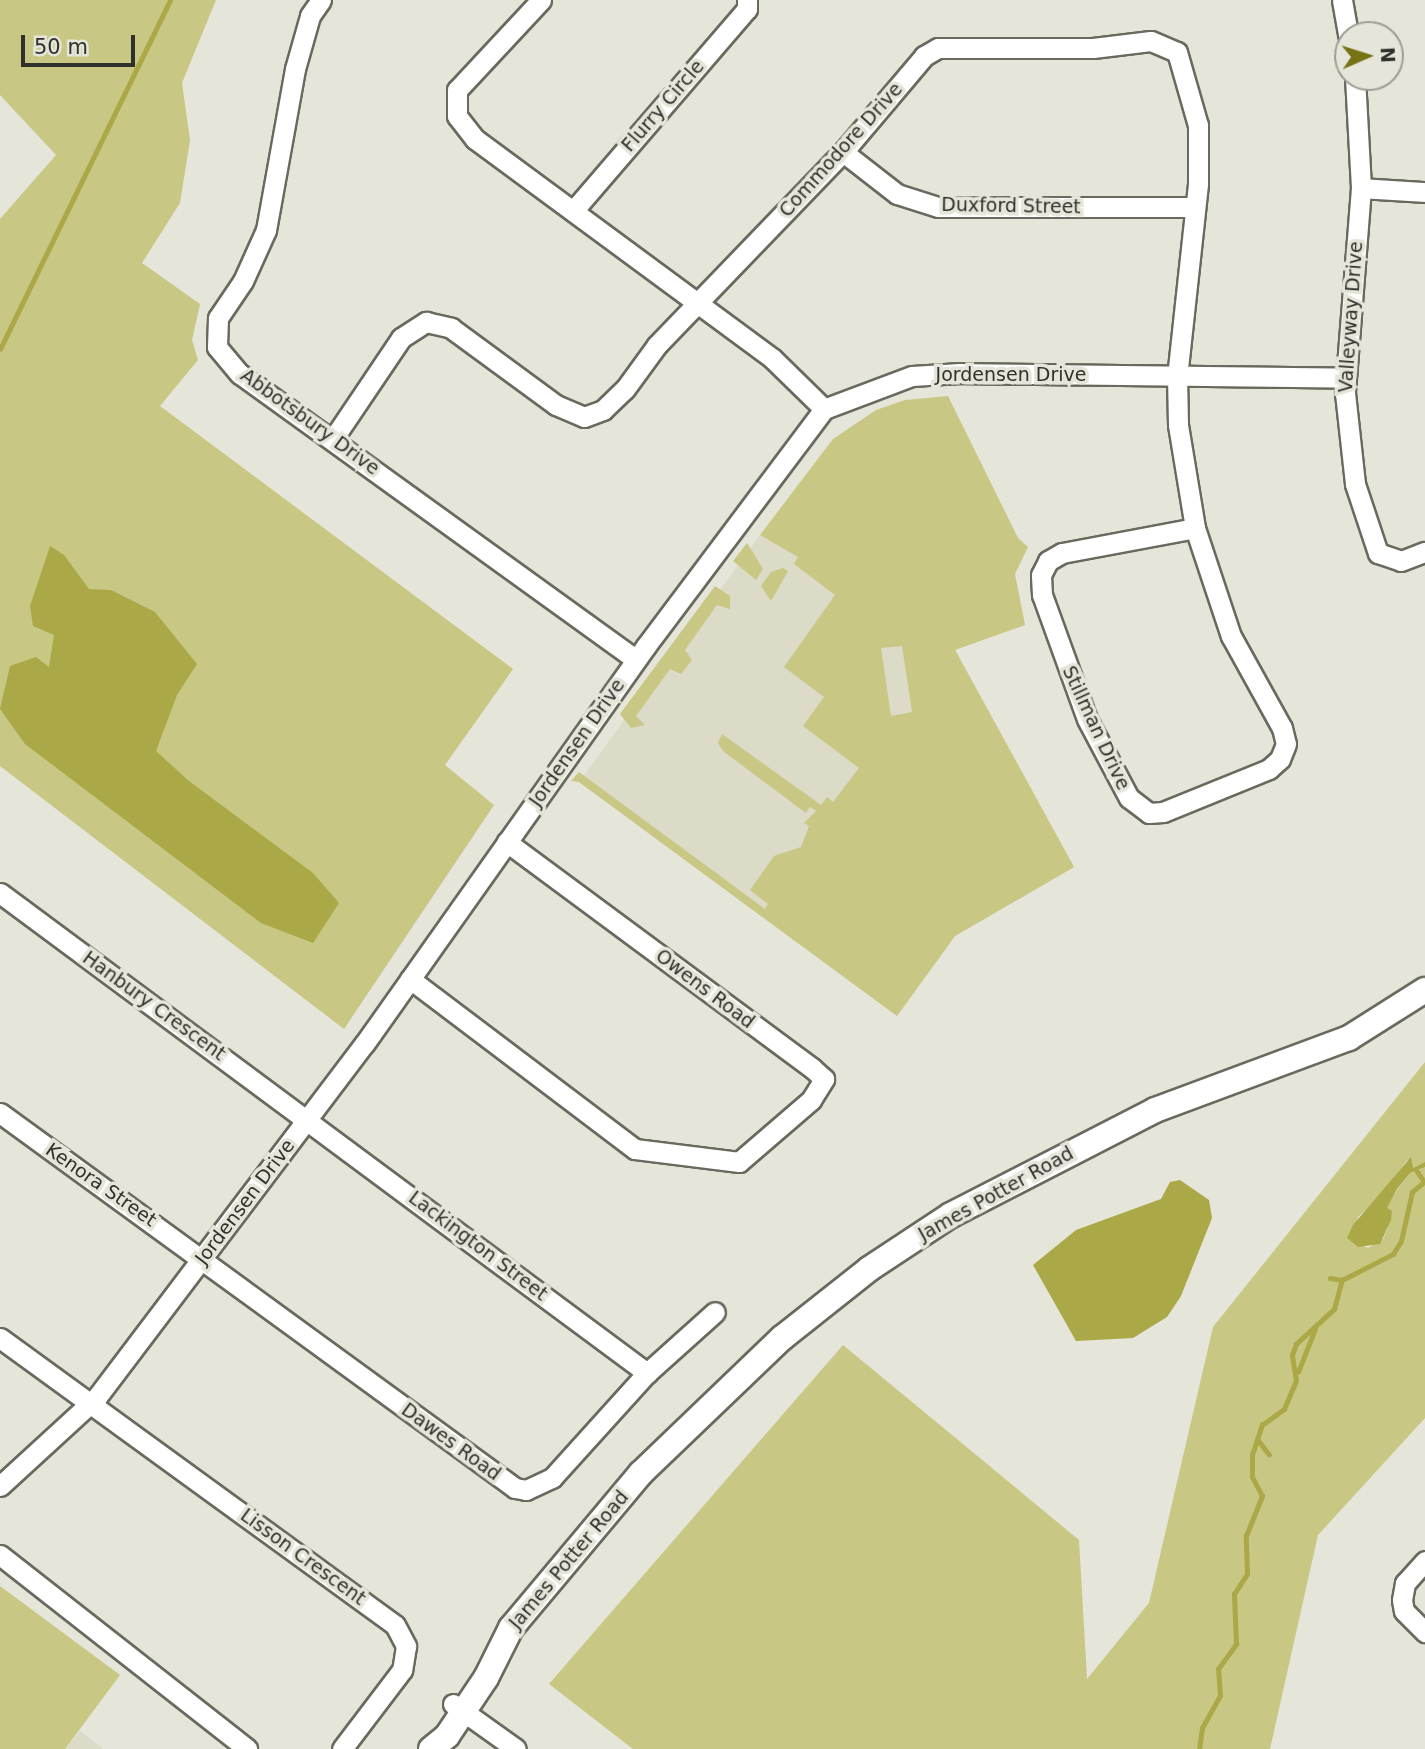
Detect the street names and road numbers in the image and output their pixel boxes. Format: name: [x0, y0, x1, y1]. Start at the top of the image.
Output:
street label: Flurry Circle: [617, 55, 709, 157]
street label: Commodore Drive: [775, 78, 907, 222]
street label: Duxford Street: [941, 193, 1081, 219]
street label: Valleyway Drive: [1334, 241, 1368, 393]
street label: Abbotsbury Drive: [236, 364, 384, 480]
street label: Jordensen Drive: [936, 364, 1086, 386]
street label: Stillman Drive: [1057, 662, 1135, 794]
street label: Jordensen Drive: [524, 675, 630, 811]
street label: Owens Road: [651, 944, 759, 1034]
street label: Hanbury Crescent: [78, 947, 230, 1065]
street label: Jordensen Drive: [191, 1135, 299, 1269]
street label: Kenora Street: [41, 1138, 161, 1232]
street label: James Potter Road: [914, 1142, 1078, 1246]
street label: Lackington Street: [404, 1186, 552, 1306]
street label: Dawes Road: [397, 1398, 505, 1486]
street label: James Potter Road: [504, 1486, 634, 1634]
street label: Lisson Crescent: [236, 1504, 370, 1610]

